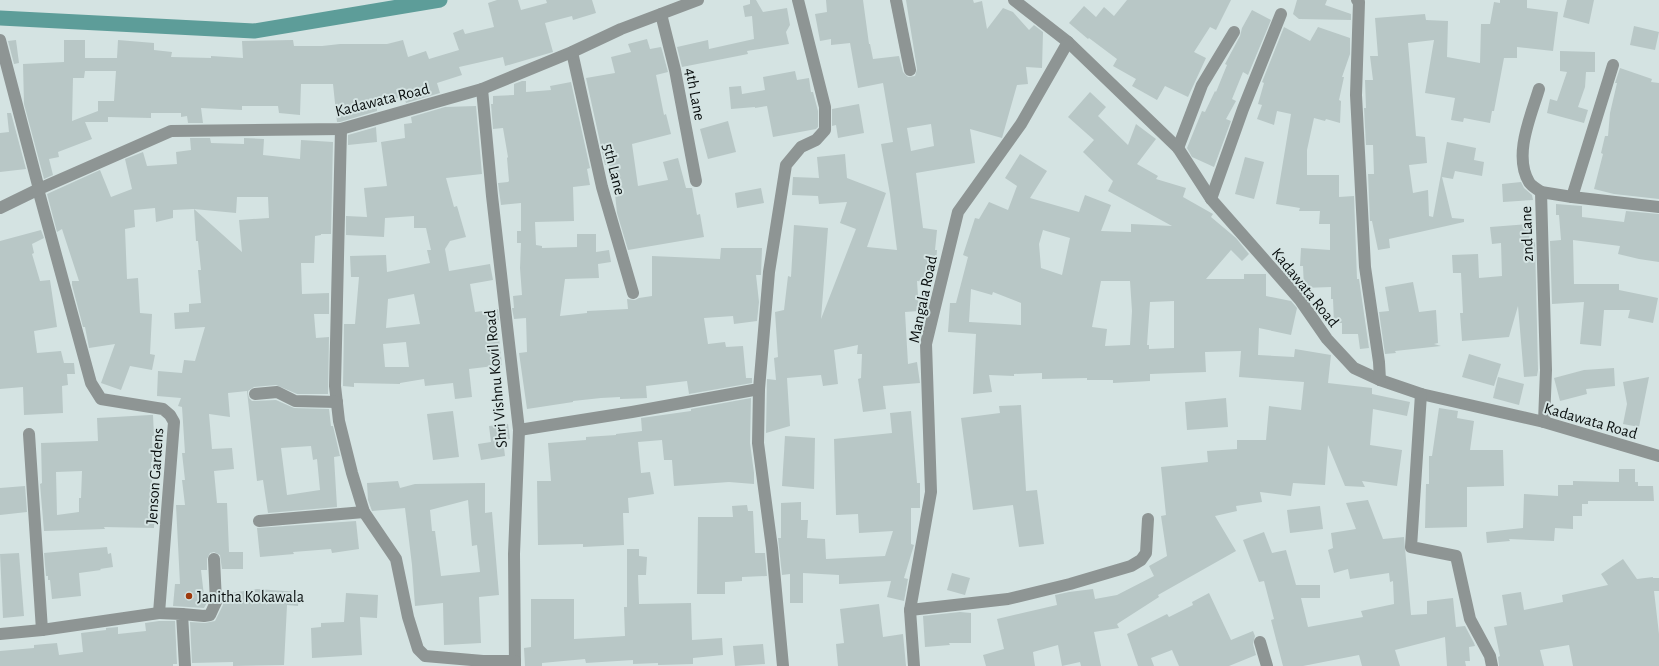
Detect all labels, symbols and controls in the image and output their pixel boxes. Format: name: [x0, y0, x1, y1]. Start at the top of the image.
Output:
street label: 4th Lane: [682, 67, 708, 122]
street label: Kadawata Road: [334, 81, 431, 119]
street label: 5th Lane: [600, 142, 628, 197]
street label: 2nd Lane: [1518, 206, 1536, 262]
street label: Kadawata Road: [1269, 245, 1342, 330]
street label: Mangala Road: [906, 254, 940, 344]
street label: Shri Vishnu Kovil Road: [482, 309, 510, 449]
street label: Kadawata Road: [1542, 400, 1639, 442]
street label: Jenson Gardens: [144, 427, 166, 525]
place label: Janitha Kokawala: [197, 589, 304, 605]
marker: Janitha Kokawala: [184, 591, 194, 601]

